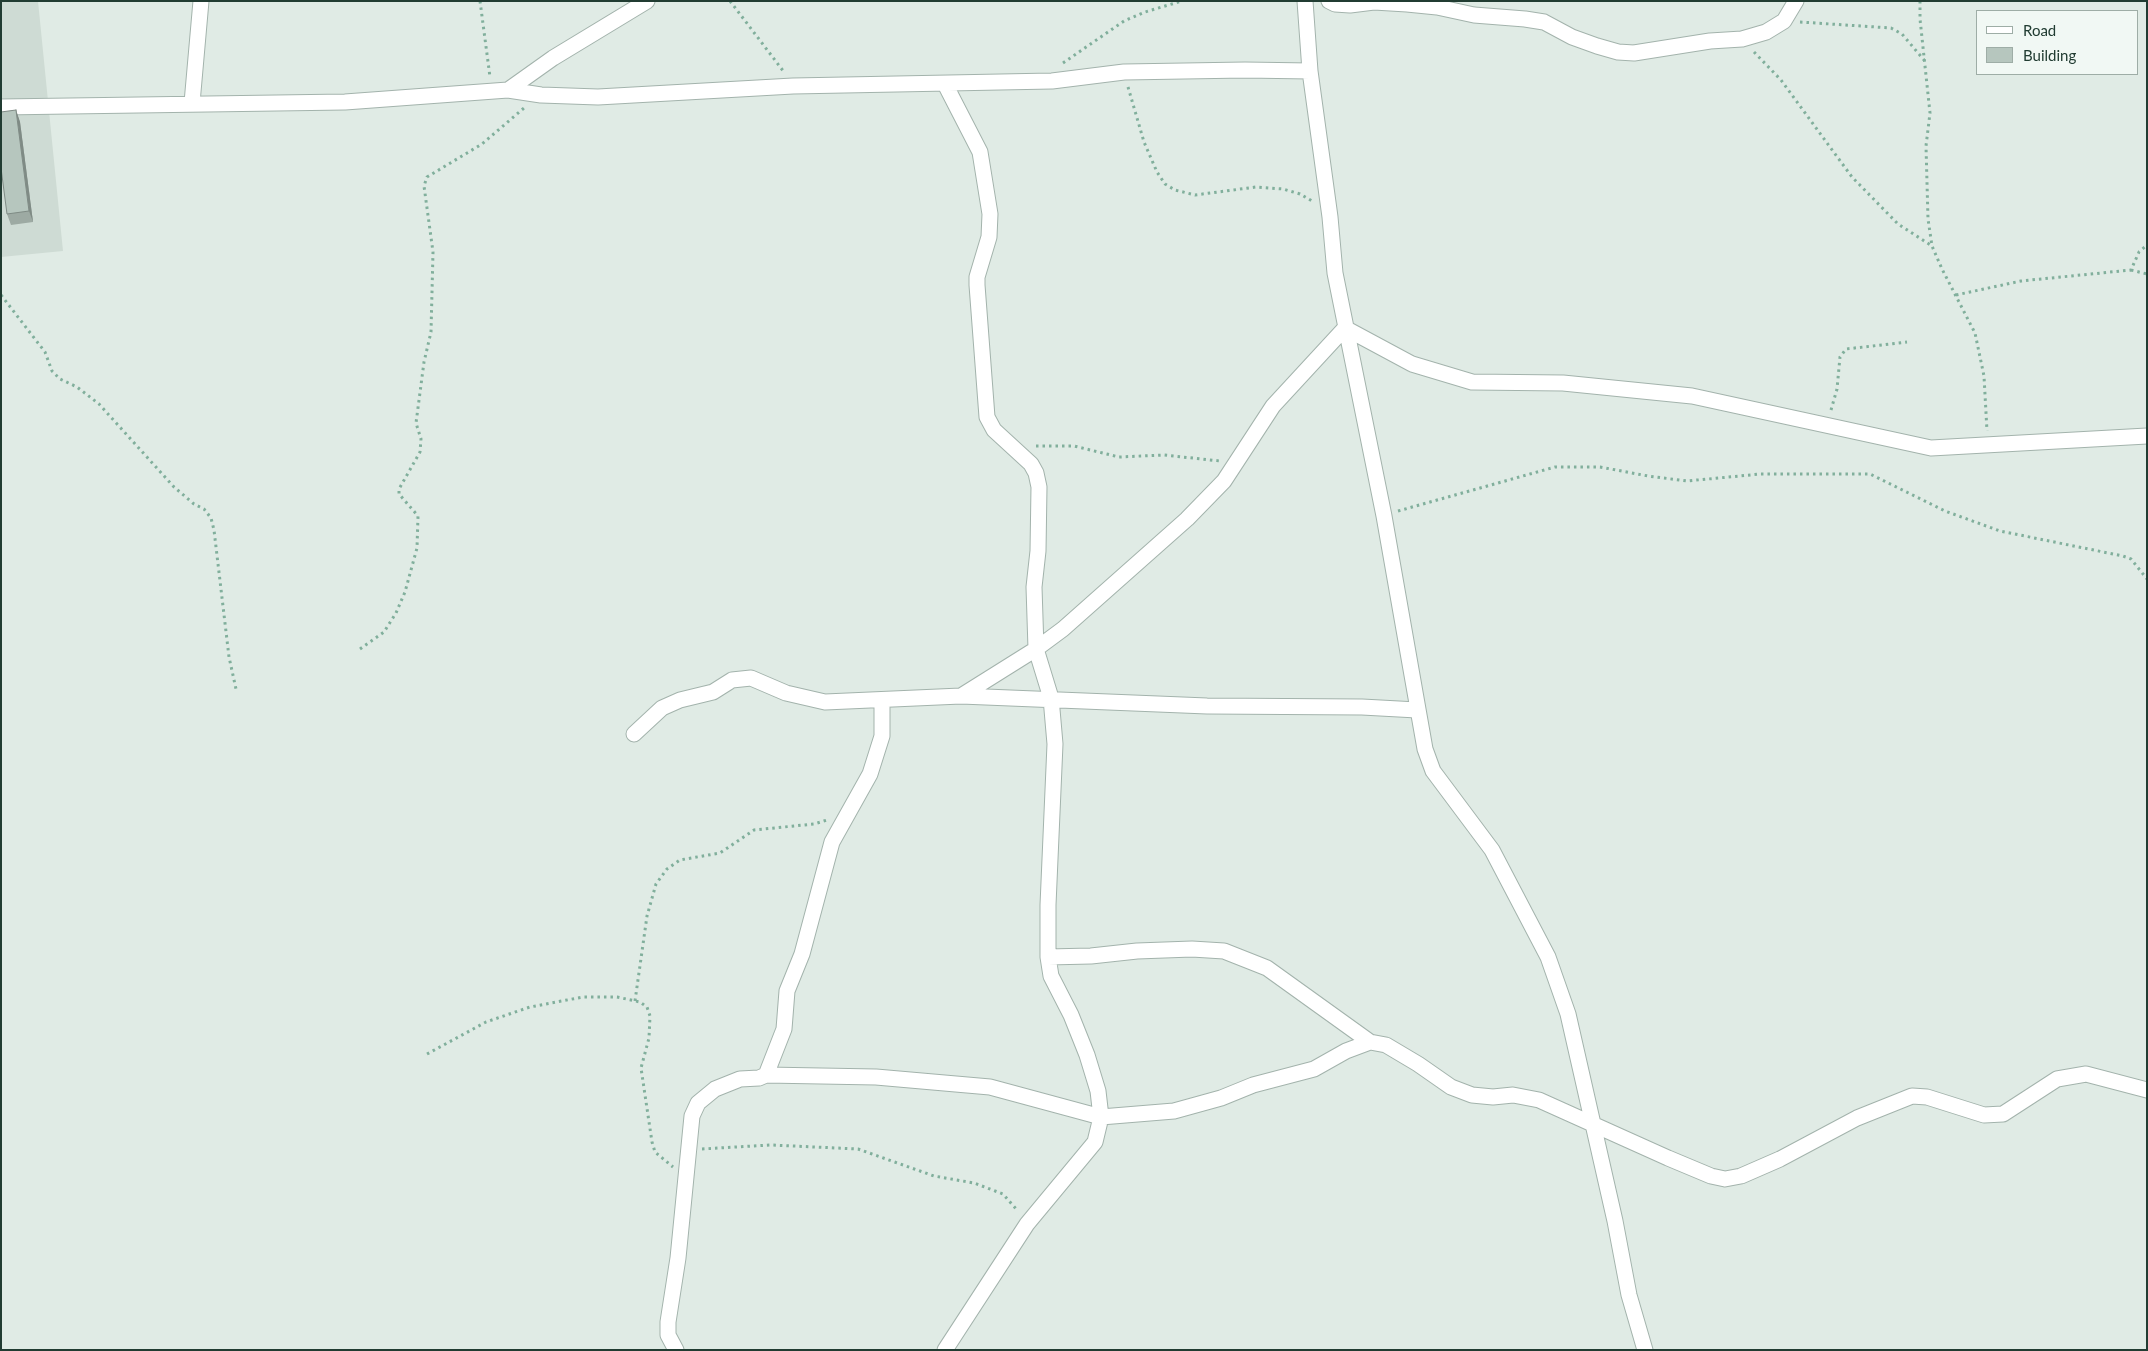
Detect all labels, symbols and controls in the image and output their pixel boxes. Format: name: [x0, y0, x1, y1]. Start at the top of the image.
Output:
legend: [1976, 10, 2138, 75]
text: Road: [2023, 21, 2056, 39]
text: Building: [2023, 46, 2076, 64]

